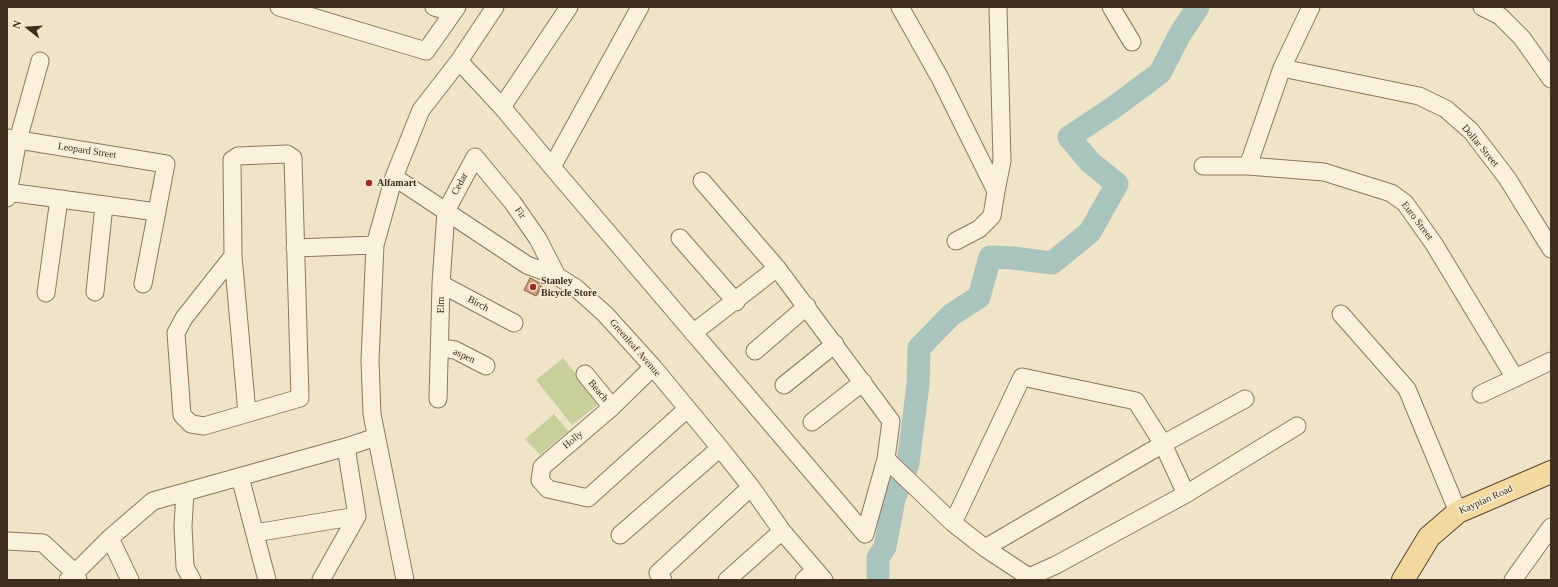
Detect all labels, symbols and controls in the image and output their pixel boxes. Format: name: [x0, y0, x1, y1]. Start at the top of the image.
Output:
north arrow: [8, 8, 48, 48]
text: N: [10, 19, 23, 30]
street label: Dollar Street: [1459, 122, 1501, 170]
street label: Leopard Street: [57, 140, 117, 162]
street label: Cedar: [449, 171, 471, 197]
place label: Alfamart: [377, 177, 416, 189]
marker: Alfamart: [364, 178, 374, 188]
street label: Euro Street: [1399, 199, 1435, 243]
street label: Fir: [512, 205, 528, 221]
place label: Stanley Bicycle Store: [541, 275, 597, 298]
marker: Stanley Bicycle Store: [528, 282, 538, 292]
street label: Birch: [465, 293, 491, 315]
street label: Elm: [435, 297, 447, 313]
street label: Greenleaf Avenue: [607, 317, 663, 379]
street label: aspen: [451, 346, 477, 366]
street label: Beach: [585, 378, 611, 404]
street label: Holly: [560, 428, 586, 452]
street label: Kaypian Road: [1457, 483, 1515, 517]

